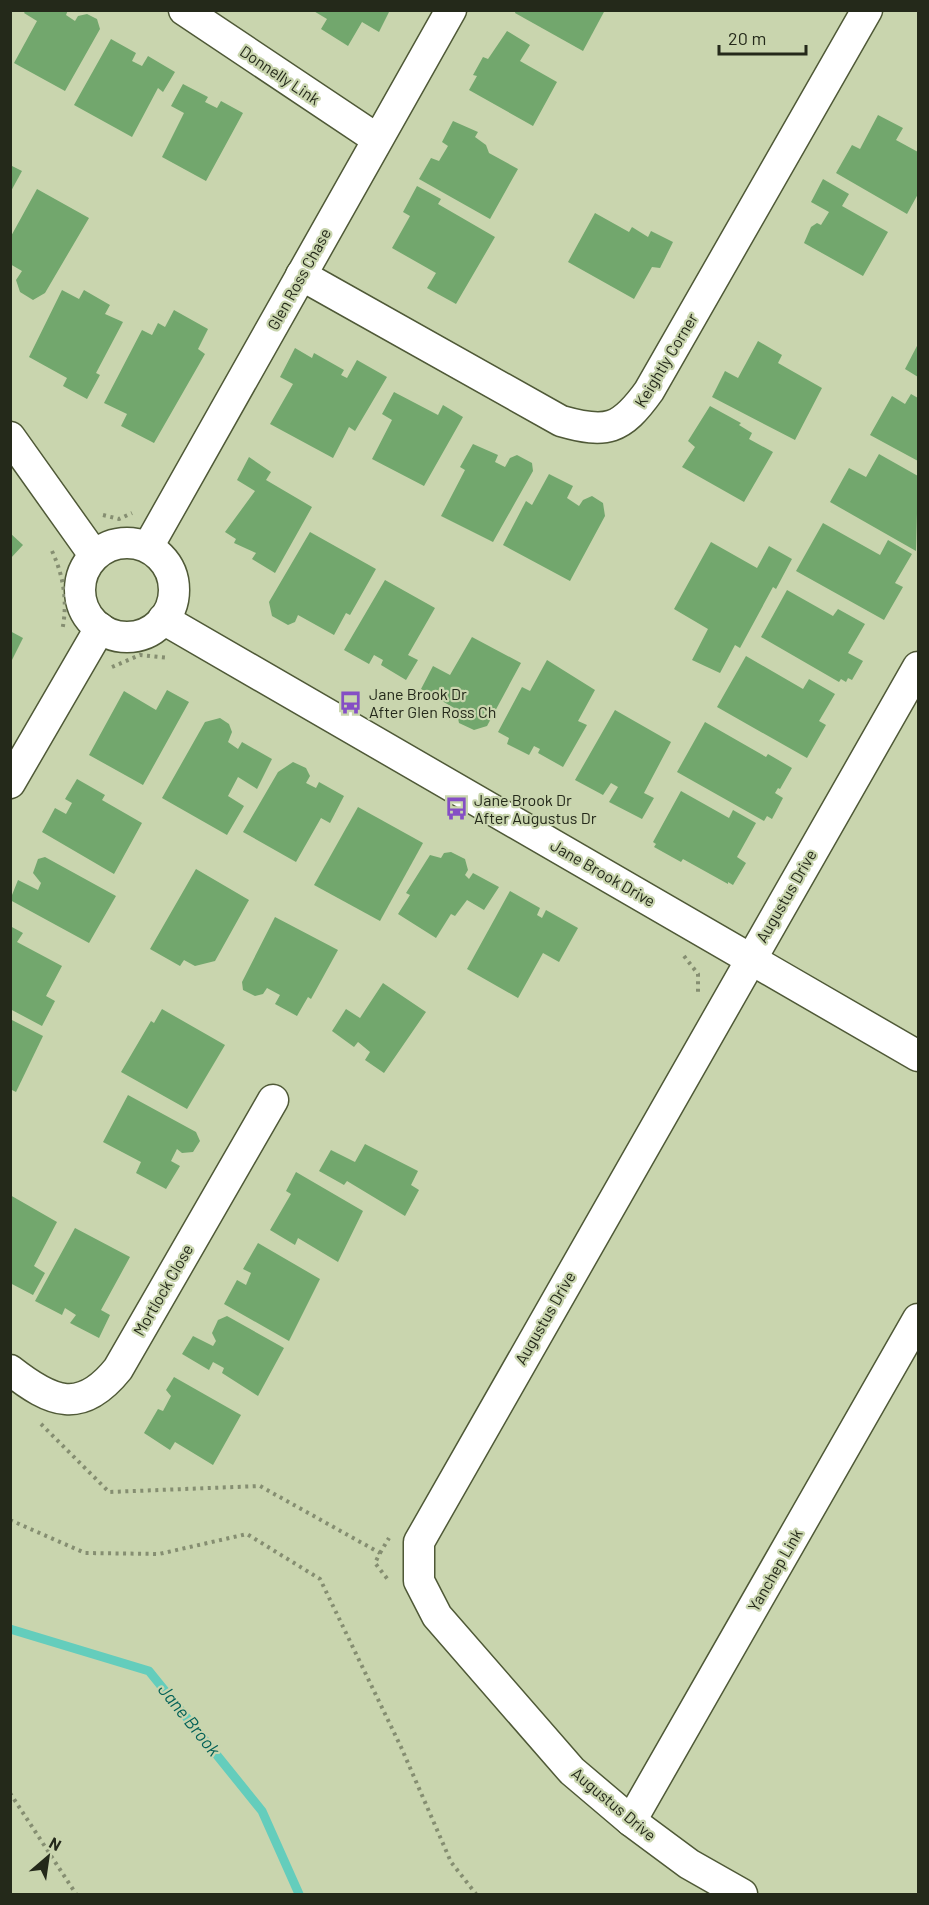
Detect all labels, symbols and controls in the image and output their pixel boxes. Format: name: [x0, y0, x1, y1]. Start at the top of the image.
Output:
scale bar: [719, 18, 806, 56]
text: 20 m: [728, 27, 766, 49]
street label: Donnelly Link: [237, 41, 324, 108]
street label: Glen Ross Chase: [263, 225, 334, 333]
street label: Keightly Corner: [630, 309, 701, 410]
place label: Jane Brook Dr After Glen Ross Ch: [369, 684, 496, 721]
bus stop icon: Jane Brook Dr After Glen Ross Ch: [338, 690, 364, 716]
place label: Jane Brook Dr After Augustus Dr: [474, 790, 597, 827]
bus stop icon: Jane Brook Dr After Augustus Dr: [443, 796, 469, 822]
street label: Jane Brook Drive: [548, 835, 659, 910]
street label: Augustus Drive: [751, 846, 820, 946]
street label: Mortlock Close: [129, 1241, 196, 1339]
street label: Augustus Drive: [510, 1268, 579, 1368]
street label: Yanchep Link: [743, 1525, 806, 1614]
water label: Jane Brook: [154, 1679, 226, 1760]
street label: Augustus Drive: [568, 1763, 660, 1844]
north arrow: [18, 1827, 78, 1887]
text: N: [46, 1833, 65, 1854]

